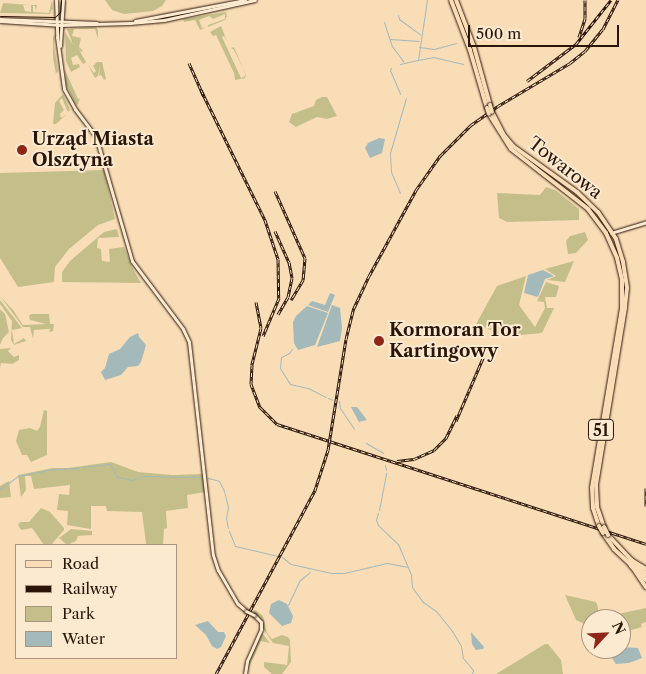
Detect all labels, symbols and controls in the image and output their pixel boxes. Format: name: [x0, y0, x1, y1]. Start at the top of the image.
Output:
scale bar: [471, 15, 622, 47]
text: 500 m: [476, 24, 521, 43]
place label: Urząd Miasta Olsztyna: [32, 129, 154, 172]
street label: Towarowa: [524, 132, 606, 204]
marker: Urząd Miasta Olsztyna: [16, 144, 28, 156]
place label: Kormoran Tor Kartingowy: [389, 320, 521, 362]
marker: Kormoran Tor Kartingowy: [373, 335, 385, 347]
road number: 51: [587, 416, 615, 444]
legend: [15, 544, 178, 659]
text: Road: [62, 554, 99, 573]
text: Railway: [62, 579, 118, 598]
text: Park: [62, 604, 95, 623]
north arrow: [581, 609, 631, 659]
text: N: [608, 619, 629, 637]
text: Water: [62, 629, 105, 648]

